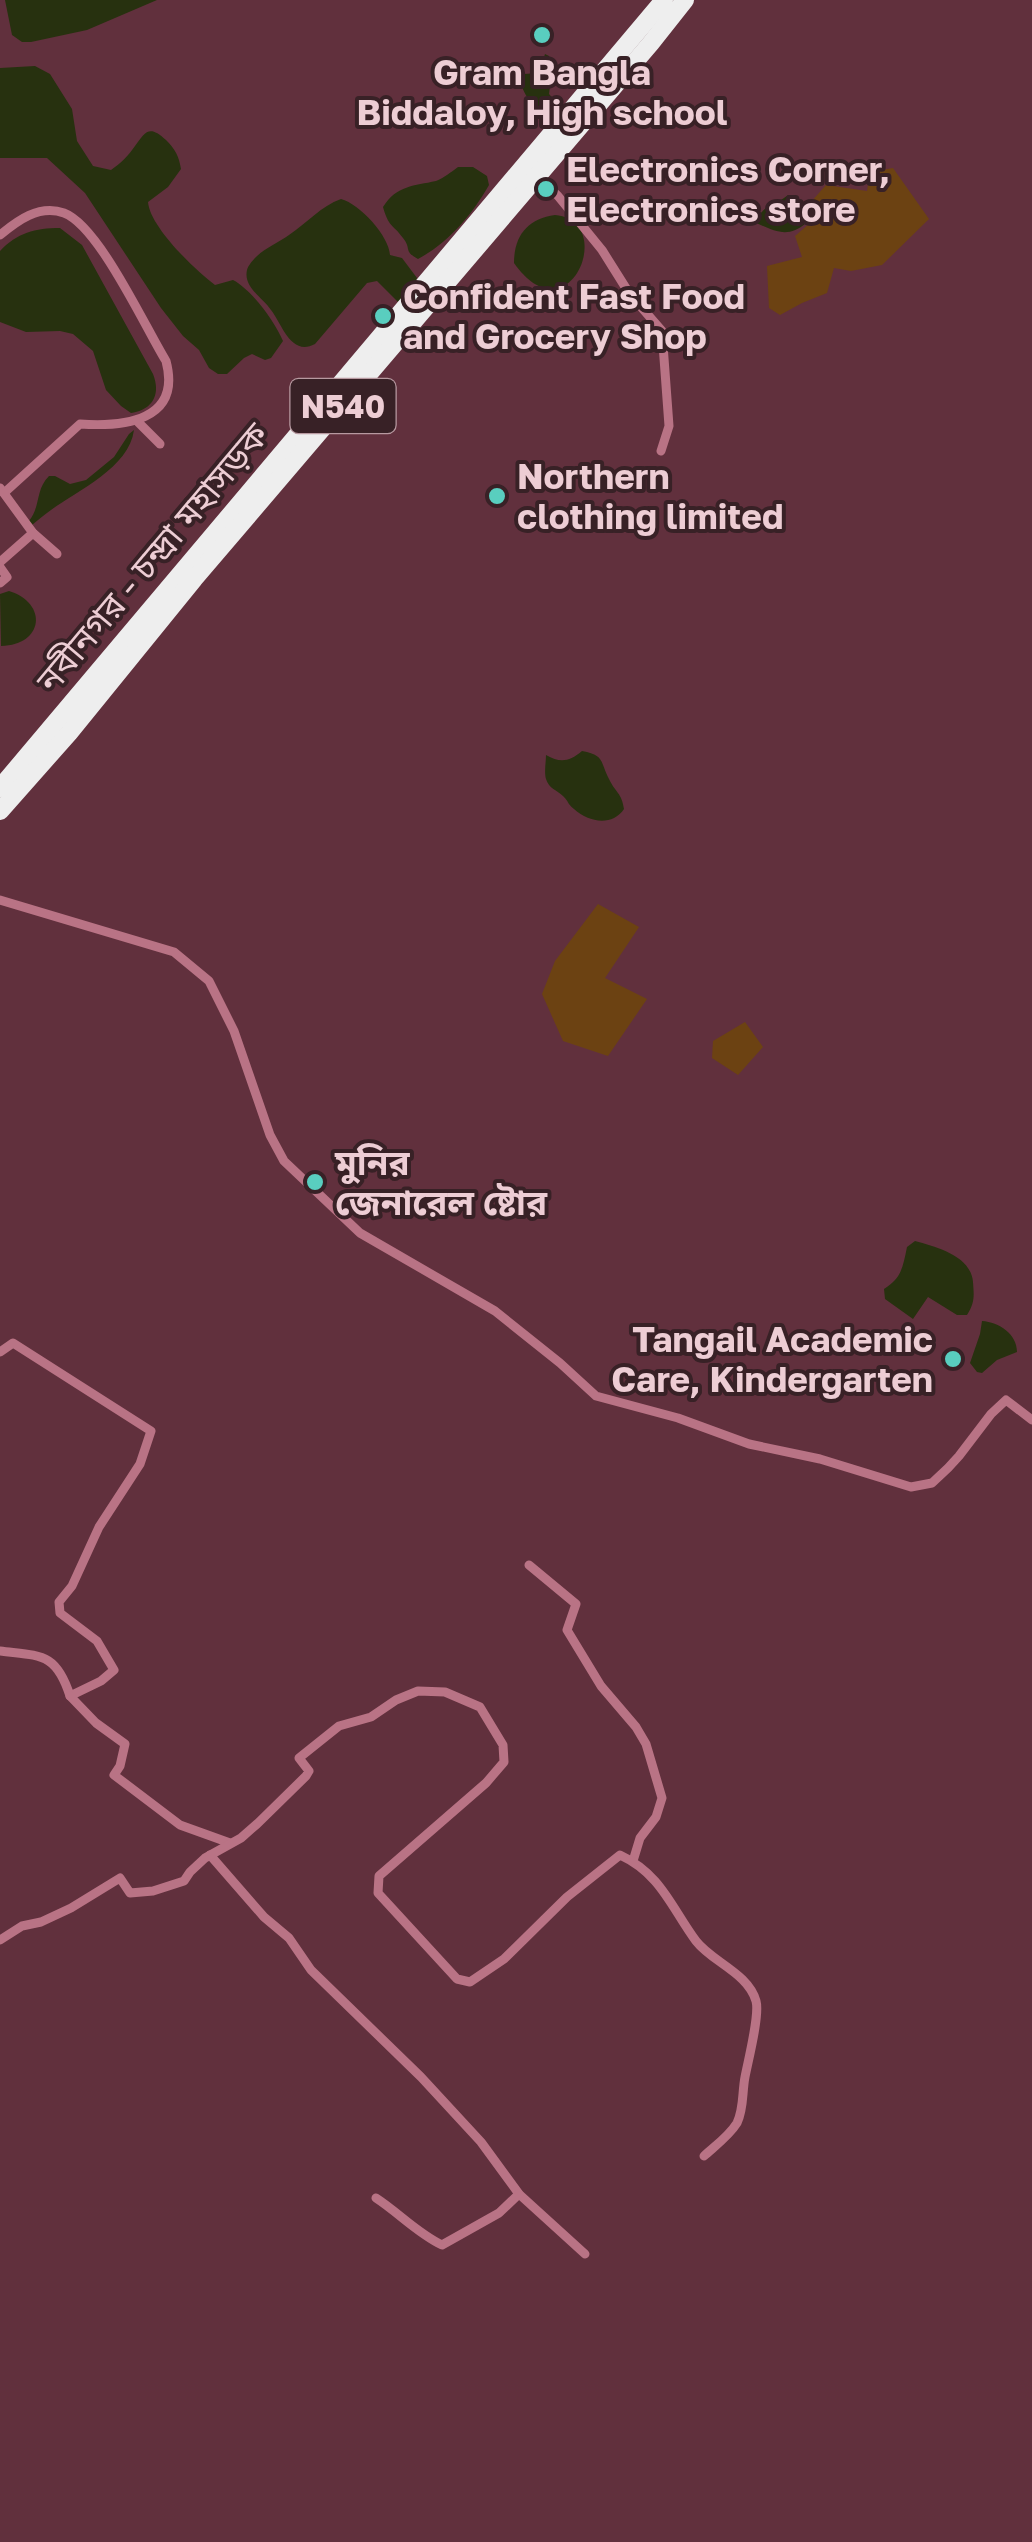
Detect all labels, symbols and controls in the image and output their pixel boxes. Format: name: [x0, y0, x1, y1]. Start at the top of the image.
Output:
marker: Gram Bangla Biddaloy, High school: [531, 24, 553, 46]
place label: Gram Bangla Biddaloy, High school: [357, 51, 728, 133]
place label: Electronics Corner, Electronics store: [566, 148, 890, 230]
marker: Electronics Corner, Electronics store: [535, 178, 557, 200]
place label: Confident Fast Food and Grocery Shop: [403, 275, 745, 357]
marker: Confident Fast Food and Grocery Shop: [372, 305, 394, 327]
road number: N540: [290, 379, 396, 433]
street label: নবীনগর - চন্দ্রা মহাসড়ক: [27, 413, 277, 701]
place label: Northern clothing limited: [517, 455, 783, 537]
marker: Northern clothing limited: [486, 485, 508, 507]
place label: মুনির জেনারেল ষ্টোর: [334, 1141, 548, 1223]
marker: মুনির জেনারেল ষ্টোর: [304, 1171, 326, 1193]
place label: Tangail Academic Care, Kindergarten: [611, 1318, 933, 1400]
marker: Tangail Academic Care, Kindergarten: [942, 1348, 964, 1370]

